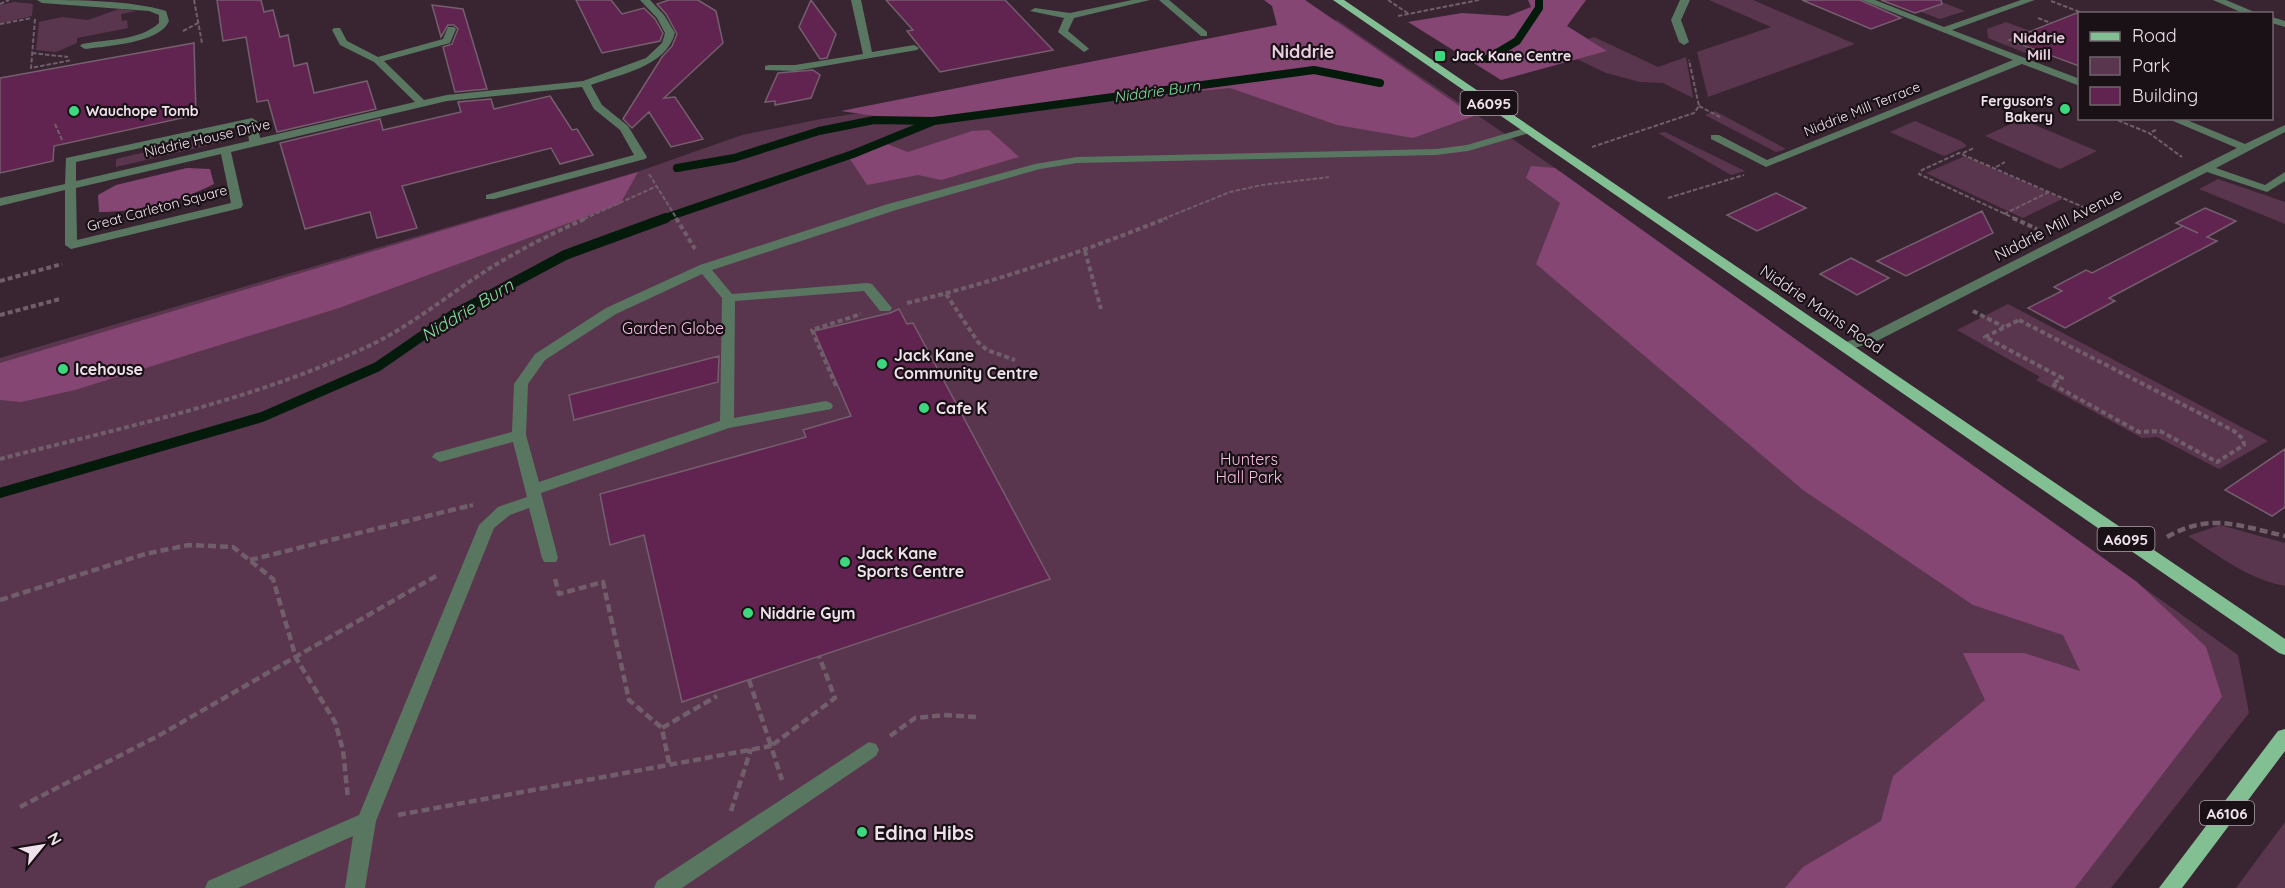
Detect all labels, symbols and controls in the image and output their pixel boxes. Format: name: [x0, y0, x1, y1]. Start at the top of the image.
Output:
legend: [2078, 12, 2273, 120]
text: Road: [2132, 24, 2177, 47]
district label: Niddrie Mill: [2013, 28, 2065, 64]
district label: Niddrie: [1272, 40, 1334, 63]
place label: Jack Kane Centre: [1452, 47, 1571, 65]
marker: Jack Kane Centre: [1433, 49, 1447, 63]
text: Park: [2132, 54, 2170, 77]
water label: Niddrie Burn: [1113, 76, 1202, 106]
street label: Niddrie Mill Terrace: [1801, 77, 1923, 141]
text: Building: [2132, 84, 2198, 107]
road number: A6095: [1460, 91, 1518, 115]
place label: Ferguson's Bakery: [1981, 92, 2053, 126]
place label: Wauchope Tomb: [86, 102, 199, 120]
marker: Ferguson's Bakery: [2058, 102, 2072, 116]
marker: Wauchope Tomb: [67, 104, 81, 118]
street label: Niddrie House Drive: [142, 115, 272, 161]
street label: Great Carleton Square: [85, 181, 229, 235]
street label: Niddrie Mill Avenue: [1991, 183, 2125, 265]
street label: Niddrie Mains Road: [1756, 260, 1888, 358]
water label: Niddrie Burn: [417, 273, 518, 347]
park label: Garden Globe: [622, 318, 724, 338]
place label: Jack Kane Community Centre: [894, 345, 1038, 383]
marker: Jack Kane Community Centre: [875, 357, 889, 371]
place label: Icehouse: [75, 359, 143, 379]
marker: Icehouse: [56, 362, 70, 376]
place label: Cafe K: [936, 398, 987, 418]
marker: Cafe K: [917, 401, 931, 415]
park label: Hunters Hall Park: [1216, 449, 1282, 487]
road number: A6095: [2098, 527, 2154, 551]
place label: Jack Kane Sports Centre: [857, 543, 964, 581]
marker: Jack Kane Sports Centre: [838, 555, 852, 569]
place label: Niddrie Gym: [760, 603, 856, 623]
marker: Niddrie Gym: [741, 606, 755, 620]
road number: A6106: [2200, 801, 2254, 825]
north arrow: [12, 816, 72, 876]
place label: Edina Hibs: [874, 820, 974, 845]
marker: Edina Hibs: [855, 825, 869, 839]
text: N: [43, 828, 67, 849]

